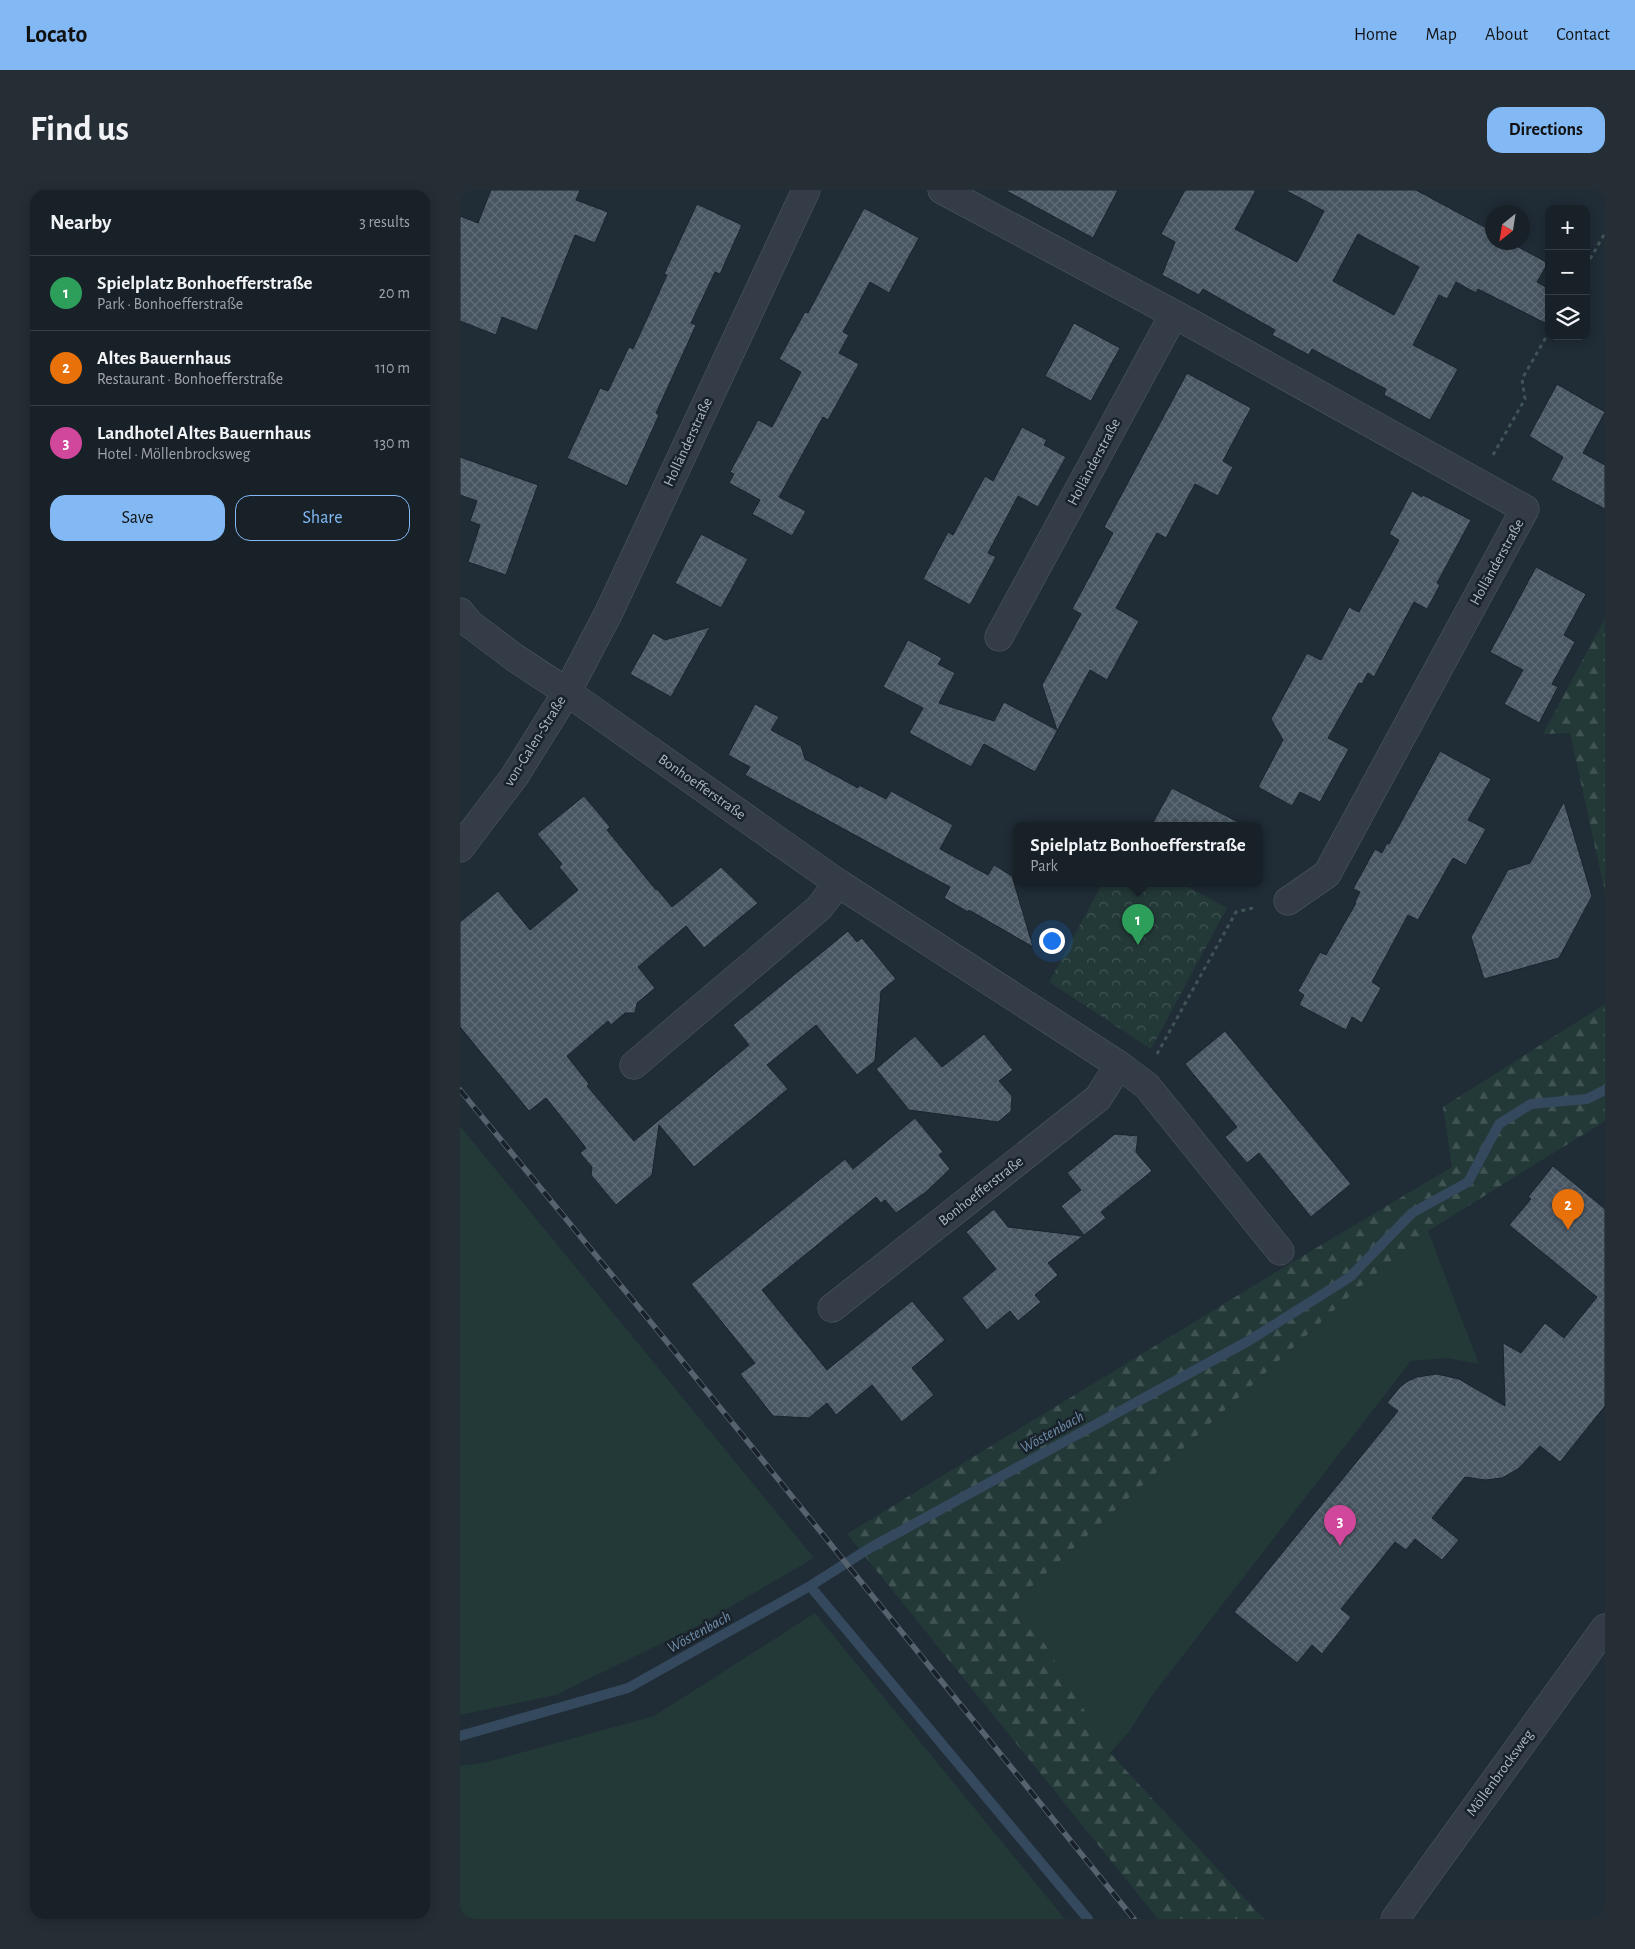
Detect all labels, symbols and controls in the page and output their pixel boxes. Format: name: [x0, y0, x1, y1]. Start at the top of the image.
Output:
text: Locato: [25, 23, 87, 47]
text: Home: [1354, 26, 1397, 44]
text: Map: [1425, 26, 1457, 44]
text: About: [1485, 26, 1528, 44]
text: Contact: [1556, 26, 1610, 44]
button: Directions: [1487, 107, 1605, 153]
text: Find us: [30, 112, 129, 147]
north arrow: [1485, 205, 1530, 250]
map controls: [1545, 205, 1590, 340]
button: +: [1545, 205, 1590, 250]
text: Nearby: [50, 212, 111, 233]
text: 3 results: [359, 214, 410, 230]
button: −: [1545, 250, 1590, 295]
text: Spielplatz Bonhoefferstraße: [97, 274, 312, 293]
text: 1: [63, 285, 69, 301]
text: 20 m: [379, 285, 410, 301]
button: layers: [1545, 295, 1590, 340]
text: Park · Bonhoefferstraße: [97, 296, 243, 312]
text: Altes Bauernhaus: [97, 349, 231, 368]
text: 2: [62, 360, 70, 376]
text: 110 m: [375, 360, 410, 376]
text: Restaurant · Bonhoefferstraße: [97, 371, 283, 387]
street label: Holländerstraße: [661, 395, 715, 489]
street label: Holländerstraße: [1065, 416, 1123, 508]
text: Landhotel Altes Bauernhaus: [97, 424, 311, 443]
text: 3: [63, 435, 69, 451]
text: 130 m: [374, 435, 410, 451]
text: Hotel · Möllenbrocksweg: [97, 446, 250, 462]
button: Save: [50, 495, 225, 541]
button: Share: [235, 495, 410, 541]
street label: Holländerstraße: [1467, 516, 1527, 608]
street label: von-Galen-Straße: [501, 693, 569, 789]
street label: Bonhoefferstraße: [656, 751, 748, 823]
popup: [1013, 822, 1263, 887]
text: Spielplatz Bonhoefferstraße: [1030, 836, 1246, 855]
text: Park: [1030, 858, 1058, 874]
pin: 1: [1122, 904, 1154, 945]
your location: [1039, 928, 1065, 954]
street label: Bonhoefferstraße: [936, 1153, 1026, 1229]
pin: 2: [1552, 1189, 1584, 1230]
water label: Wöstenbach: [1018, 1408, 1086, 1456]
pin: 3: [1324, 1505, 1356, 1546]
water label: Wöstenbach: [665, 1608, 733, 1656]
street label: Möllenbrocksweg: [1464, 1726, 1537, 1819]

